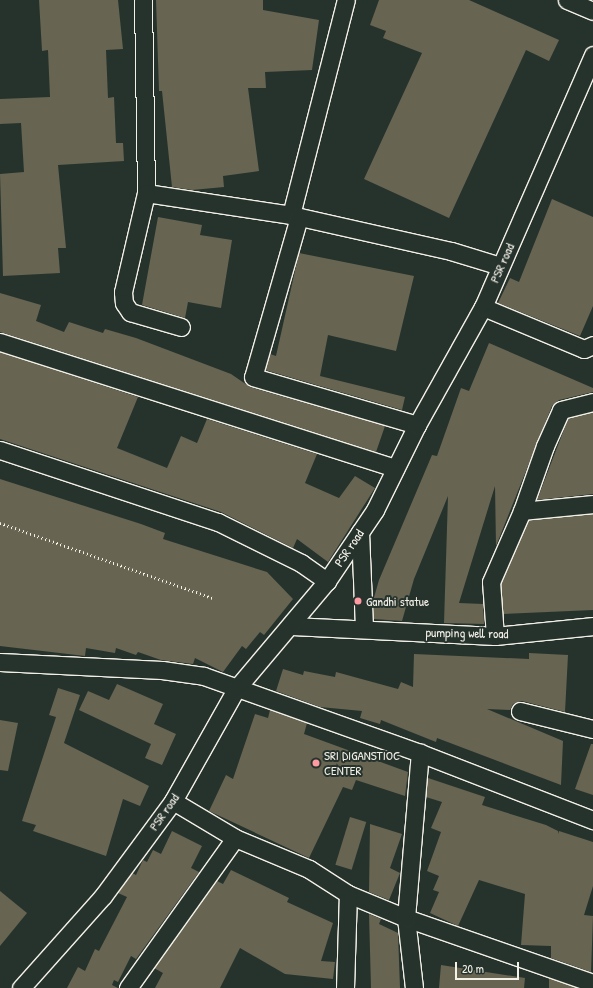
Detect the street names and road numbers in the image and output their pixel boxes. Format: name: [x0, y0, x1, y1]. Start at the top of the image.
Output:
street label: PSR road: [486, 241, 518, 285]
street label: PSR road: [331, 526, 367, 570]
street label: pumping well road: [425, 624, 509, 642]
street label: PSR road: [146, 791, 182, 833]

